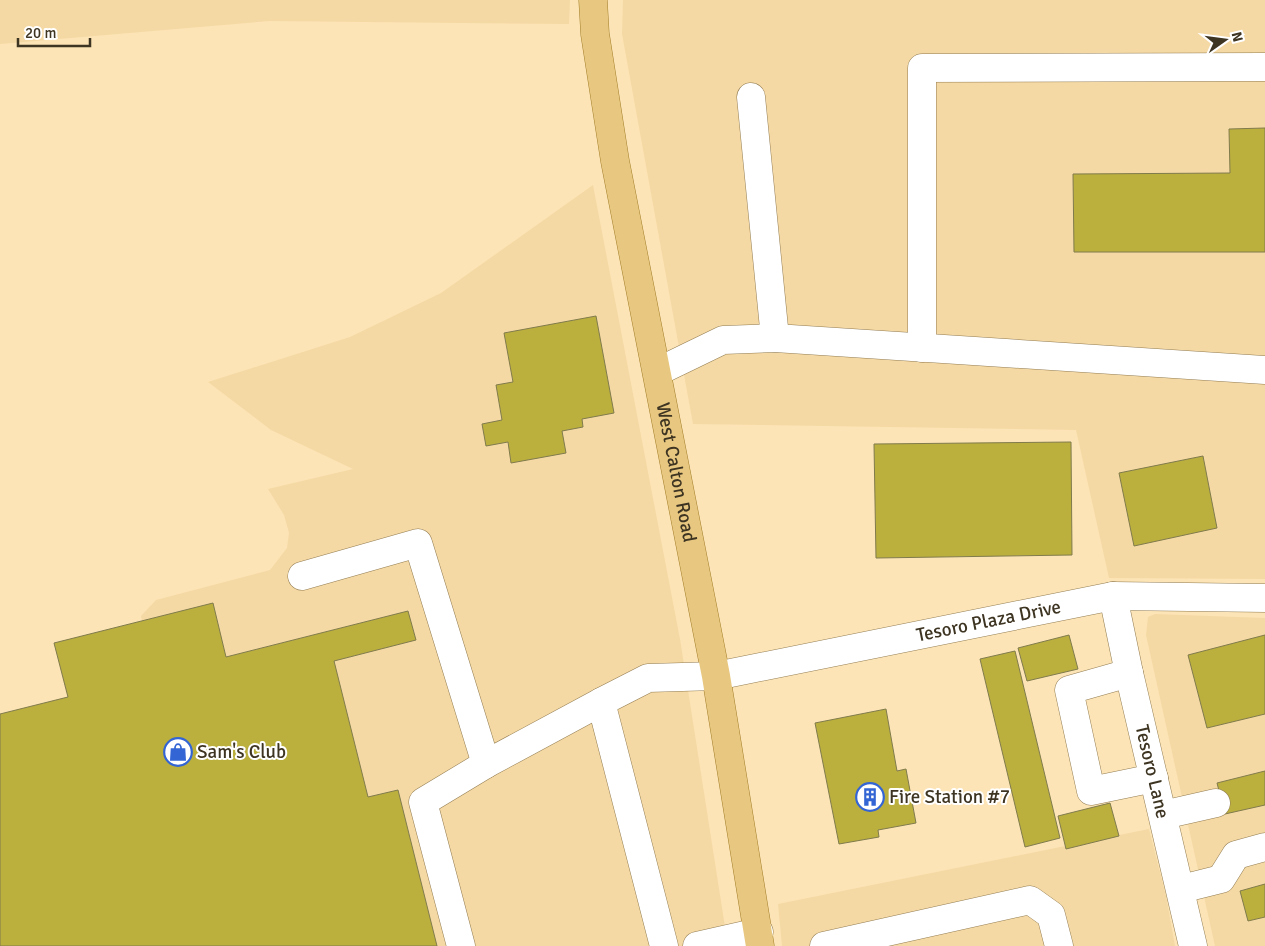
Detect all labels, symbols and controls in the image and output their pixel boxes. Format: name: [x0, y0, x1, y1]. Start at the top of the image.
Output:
scale bar: [18, 15, 90, 47]
north arrow: [1200, 15, 1250, 65]
text: 20 m: [25, 24, 56, 42]
text: N: [1228, 30, 1247, 44]
street label: West Calton Road: [651, 400, 702, 544]
street label: Tesoro Plaza Drive: [914, 595, 1063, 647]
street label: Tesoro Lane: [1130, 722, 1175, 821]
shop icon: Sam's Club: [163, 737, 193, 767]
place label: Sam's Club: [197, 740, 286, 764]
building icon: Fire Station #7: [855, 782, 885, 812]
place label: Fire Station #7: [889, 785, 1010, 809]

